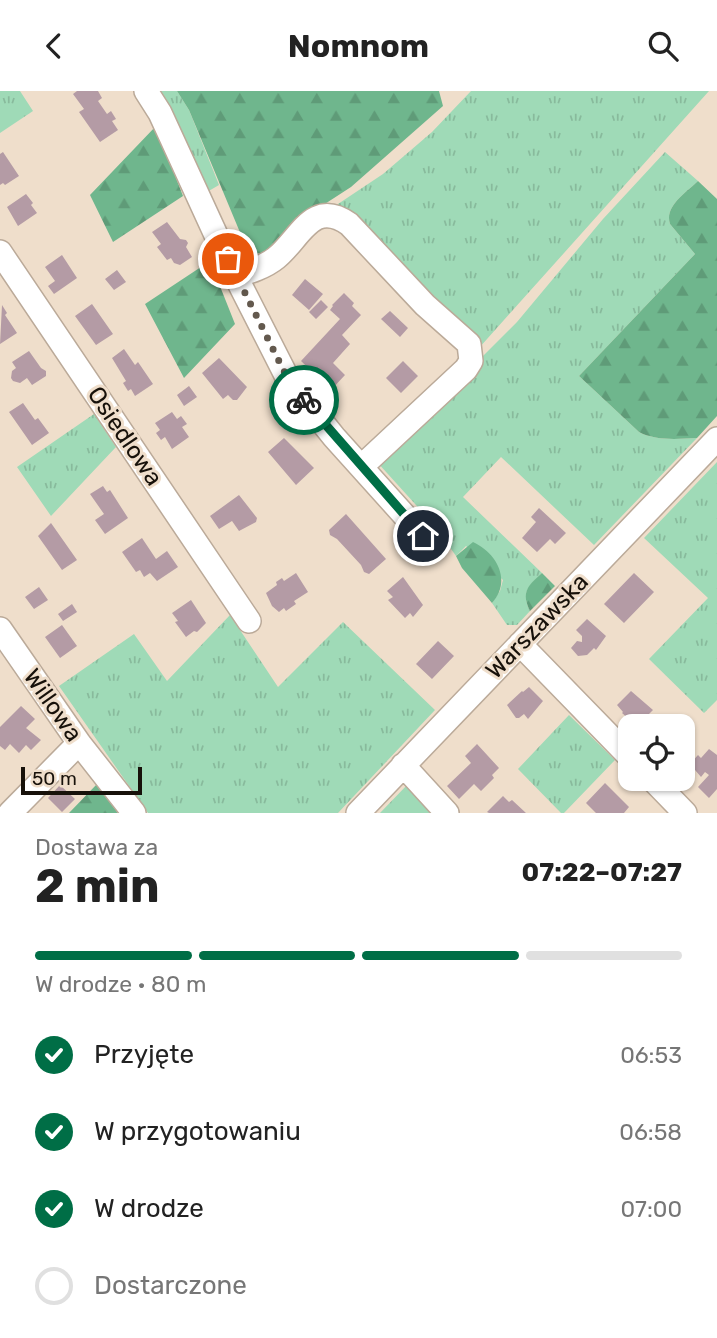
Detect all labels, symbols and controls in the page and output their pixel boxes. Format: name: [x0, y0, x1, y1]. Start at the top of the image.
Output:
icon: back: [35, 27, 73, 65]
text: Nomnom: [288, 27, 429, 65]
icon: search: [644, 27, 682, 65]
pin: [198, 229, 258, 289]
icon: bag: [209, 240, 247, 278]
courier: [269, 365, 339, 435]
street label: Osiedlowa: [82, 381, 168, 491]
icon: bike: [285, 381, 323, 419]
pin: [393, 506, 453, 566]
icon: home: [404, 517, 442, 555]
street label: Warszawska: [480, 568, 594, 684]
street label: Willowa: [18, 663, 88, 747]
map controls: [618, 714, 695, 791]
button: locate: [618, 714, 695, 791]
scale bar: [21, 764, 142, 796]
text: 50 m: [32, 767, 77, 790]
text: Dostawa za: [35, 833, 158, 861]
text: 07:22–07:27: [522, 857, 682, 888]
text: 2 min: [35, 859, 160, 914]
text: W drodze · 80 m: [35, 970, 206, 998]
icon: check: [35, 1036, 73, 1074]
text: Przyjęte: [94, 1039, 194, 1070]
text: 06:53: [620, 1041, 682, 1069]
icon: check: [35, 1113, 73, 1151]
text: W przygotowaniu: [94, 1116, 301, 1147]
text: 06:58: [619, 1118, 682, 1146]
icon: check: [35, 1190, 73, 1228]
text: W drodze: [94, 1193, 204, 1224]
text: 07:00: [620, 1195, 682, 1223]
text: Dostarczone: [94, 1270, 247, 1301]

